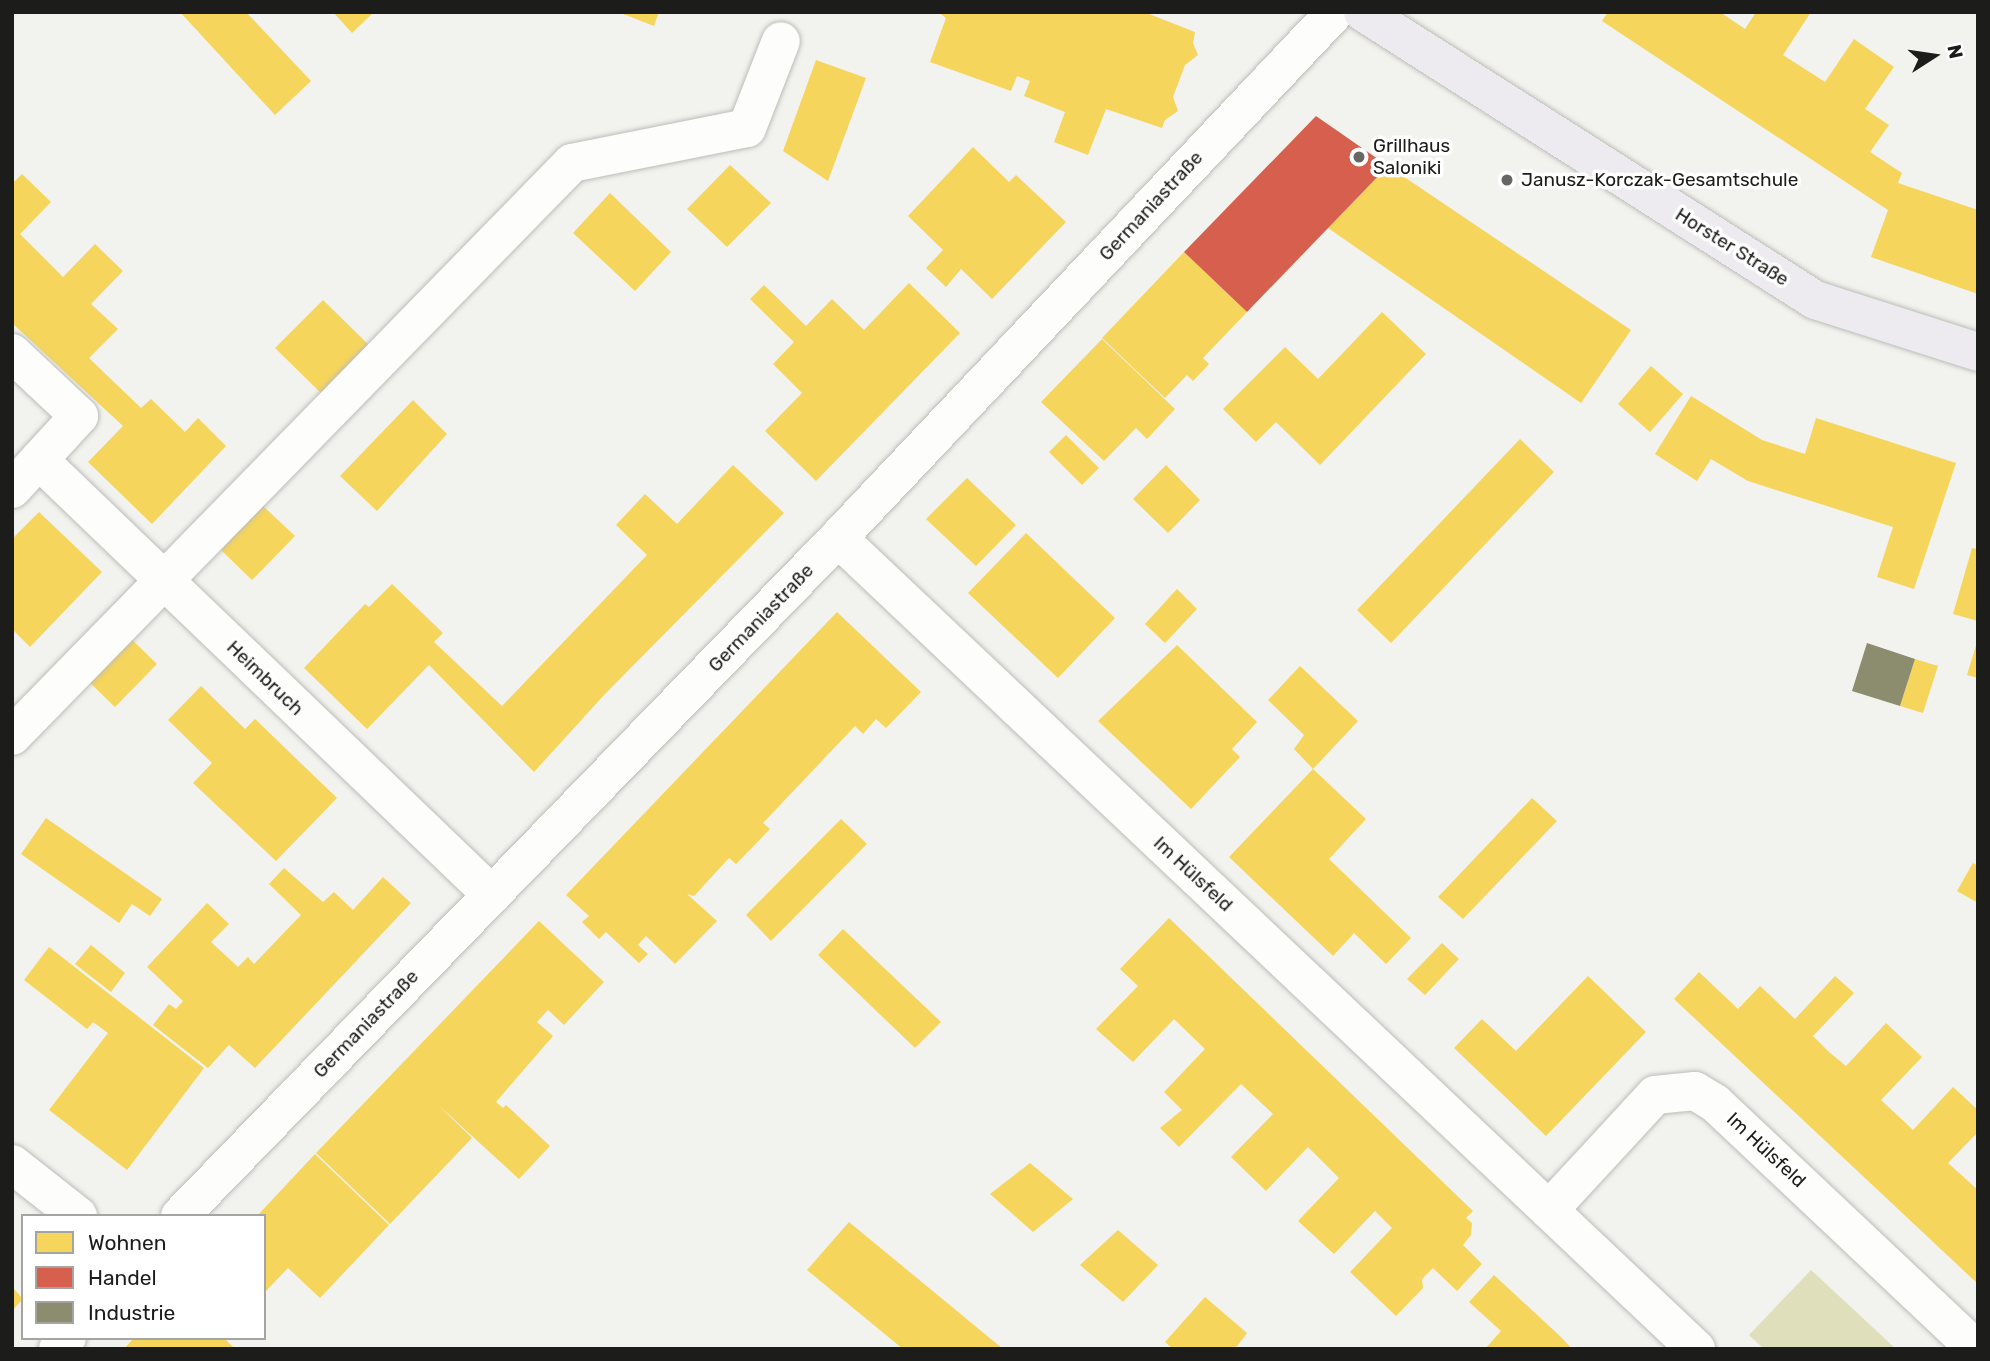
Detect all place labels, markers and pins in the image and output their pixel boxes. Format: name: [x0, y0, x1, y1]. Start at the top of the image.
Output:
place label: Grillhaus Saloniki: [1373, 135, 1450, 179]
marker: Grillhaus Saloniki: [1351, 149, 1367, 165]
place label: Janusz-Korczak-Gesamtschule: [1521, 169, 1798, 191]
marker: Janusz-Korczak-Gesamtschule: [1499, 172, 1515, 188]

